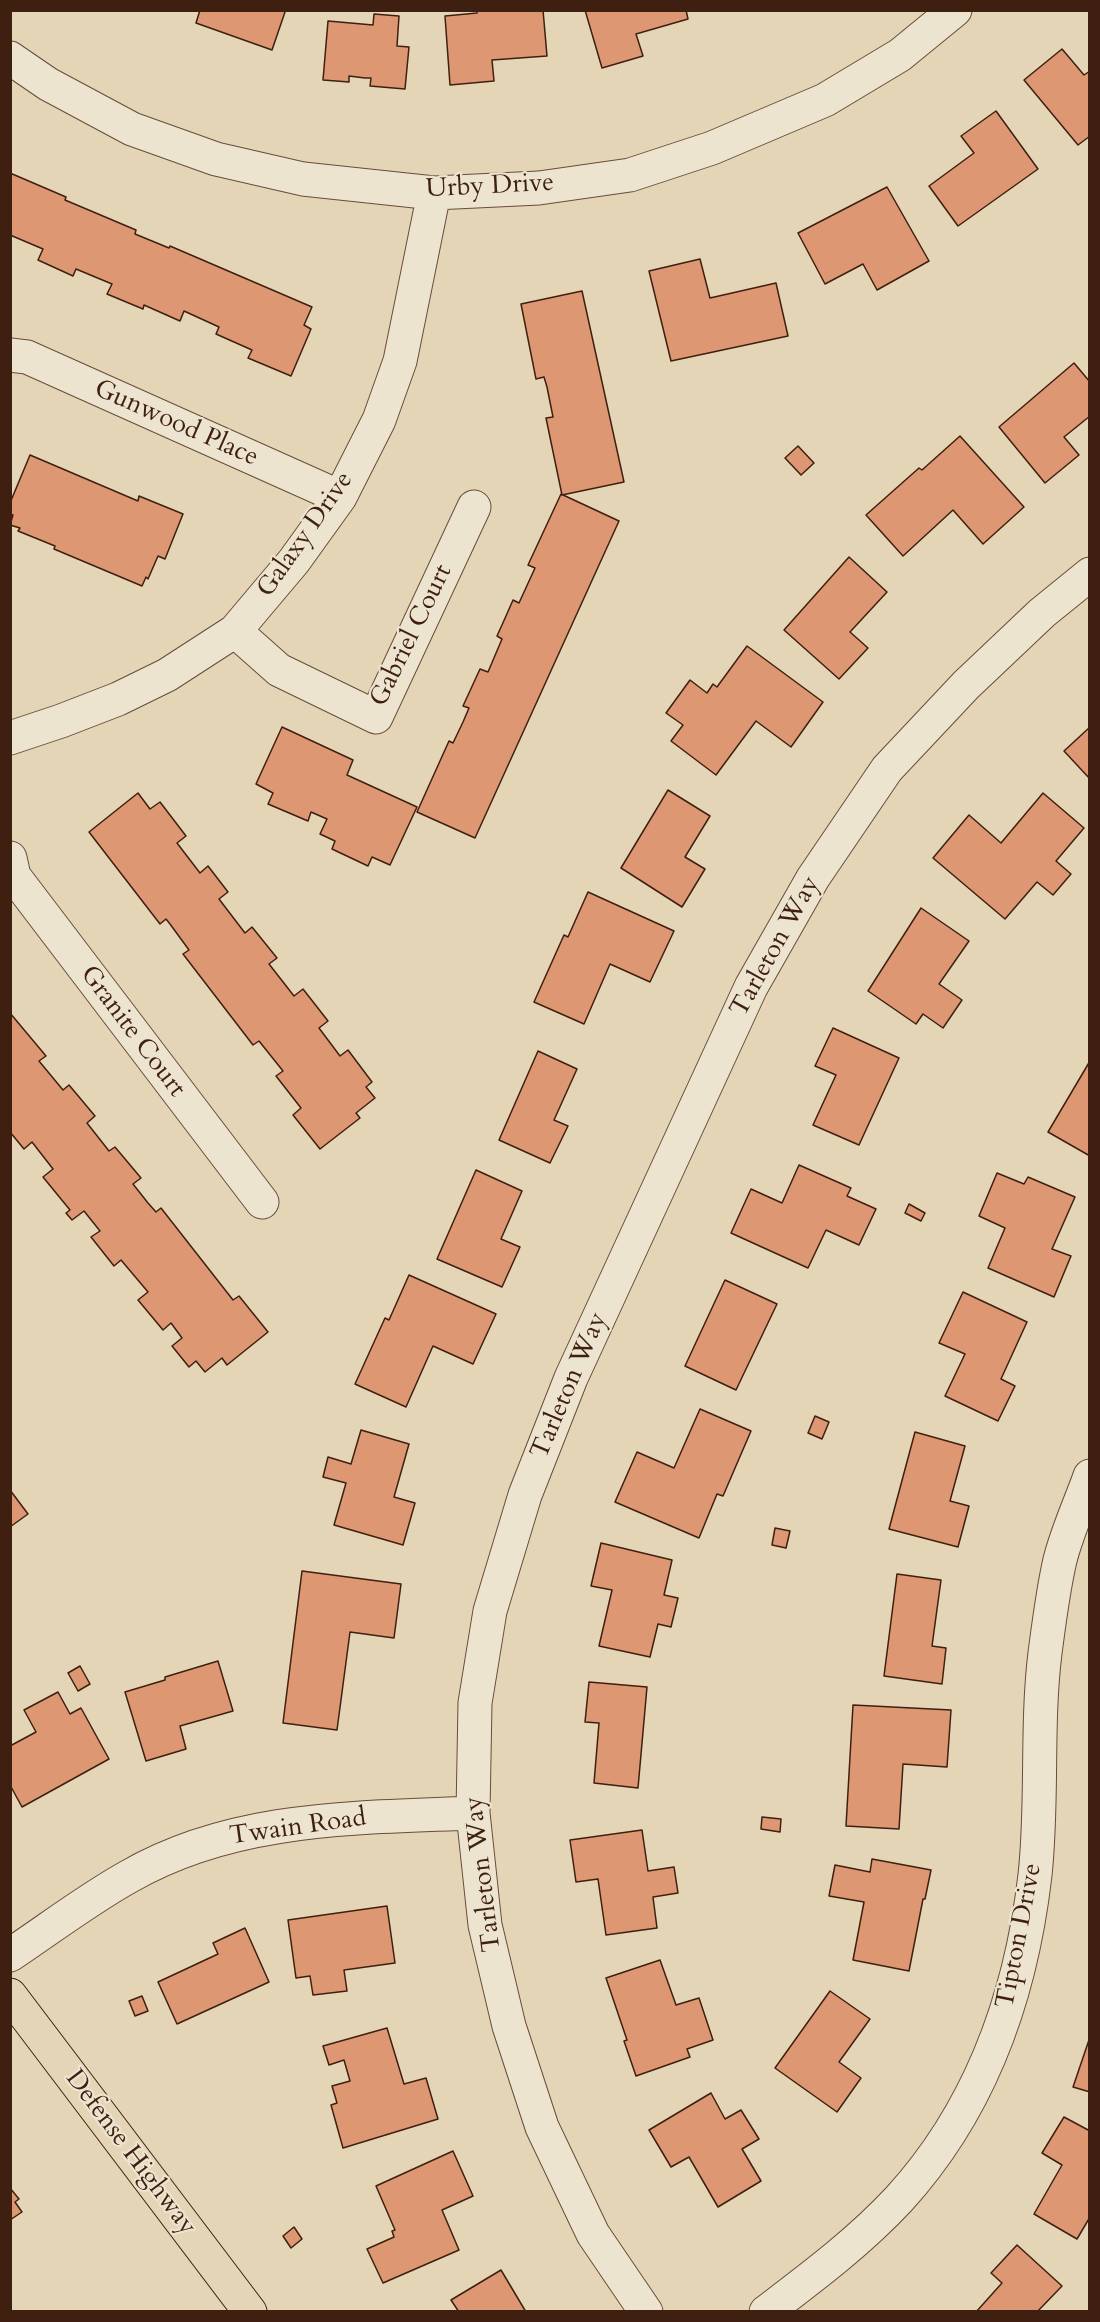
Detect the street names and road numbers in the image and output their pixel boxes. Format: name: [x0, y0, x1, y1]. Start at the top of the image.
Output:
street label: Urby Drive: [425, 168, 555, 206]
street label: Gunwood Place: [89, 374, 263, 474]
street label: Galaxy Drive: [251, 466, 361, 604]
street label: Gabriel Court: [364, 560, 460, 712]
street label: Tarleton Way: [725, 871, 827, 1023]
street label: Granite Court: [73, 960, 191, 1104]
street label: Tarleton Way: [525, 1308, 615, 1464]
street label: Tarleton Way: [459, 1795, 509, 1953]
street label: Twain Road: [228, 1803, 368, 1853]
street label: Tipton Drive: [991, 1861, 1049, 2011]
street label: Defense Highway: [58, 2064, 202, 2242]

